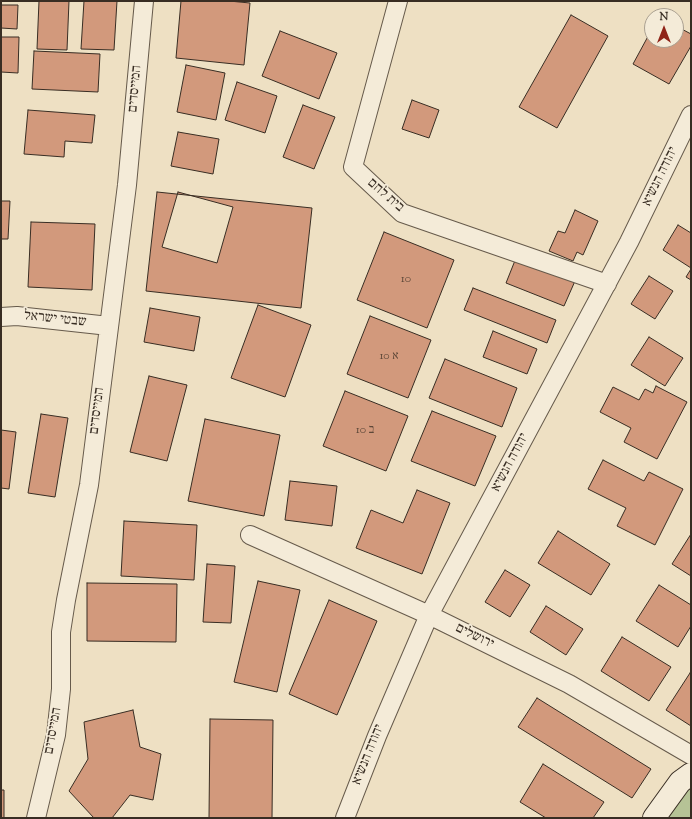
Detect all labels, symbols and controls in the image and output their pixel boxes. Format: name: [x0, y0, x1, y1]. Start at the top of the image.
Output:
north arrow: [644, 8, 684, 48]
text: N: [660, 9, 668, 25]
street label: המייסדים: [126, 65, 146, 113]
street label: יהודה הנשיא: [639, 145, 683, 209]
street label: בית לחם: [363, 175, 407, 217]
house number: 10: [401, 273, 411, 287]
street label: שבטי ישראל: [23, 308, 87, 332]
house number: 10 א: [379, 350, 399, 364]
street label: המייסדים: [87, 386, 109, 436]
house number: 10 ב: [356, 424, 374, 438]
street label: יהודה הנשיא: [489, 431, 533, 495]
street label: ירושלים: [452, 621, 496, 653]
street label: המייסדים: [42, 706, 66, 756]
street label: יהודה הנשיא: [349, 722, 389, 788]

